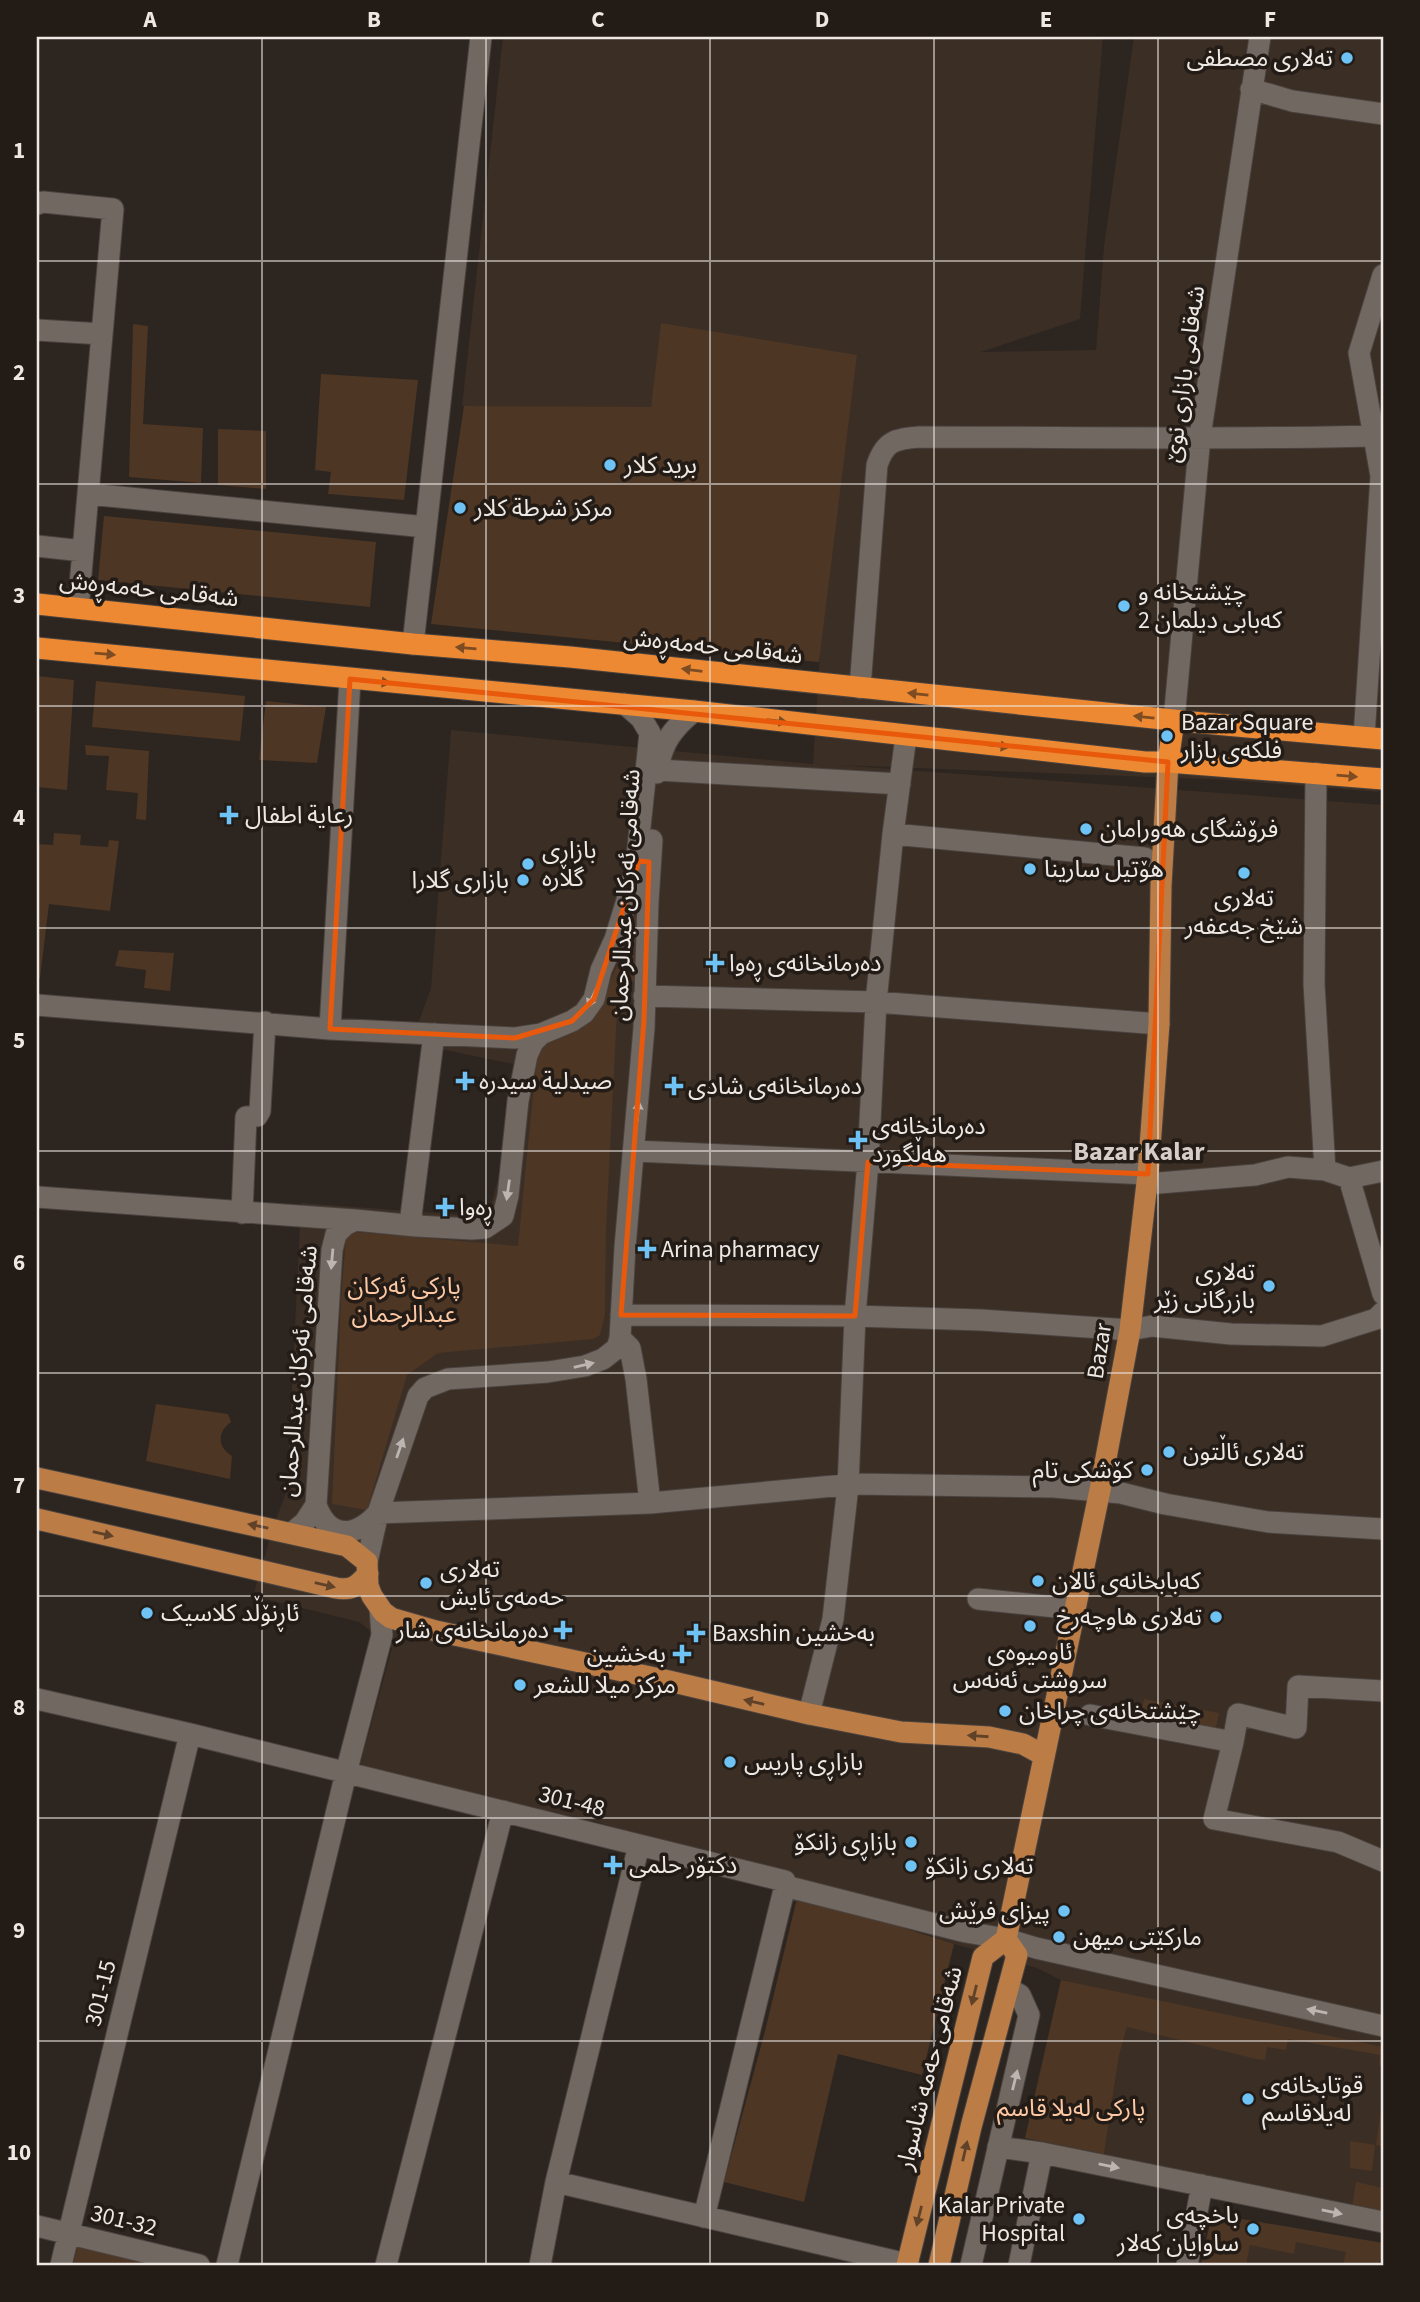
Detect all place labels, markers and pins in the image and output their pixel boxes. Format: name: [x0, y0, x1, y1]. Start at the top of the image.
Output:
place label: تەلاری مصطفی: [1186, 41, 1333, 76]
marker: تەلاری مصطفی: [1339, 50, 1355, 66]
place label: بريد كلار: [623, 448, 697, 483]
marker: بريد كلار: [602, 457, 618, 473]
place label: مركز شرطة كلار: [473, 491, 613, 526]
marker: مركز شرطة كلار: [452, 500, 468, 516]
place label: چێشتخانە و کەبابی دیلمان 2: [1138, 575, 1283, 638]
marker: چێشتخانە و کەبابی دیلمان 2: [1116, 598, 1132, 614]
place label: Bazar Square فلکەی بازار: [1180, 705, 1313, 768]
marker: Bazar Square فلکەی بازار: [1159, 728, 1175, 744]
place label: رعاية اطفال: [245, 798, 353, 833]
marker: رعاية اطفال: [219, 805, 239, 825]
place label: فرۆشگای هەورامان: [1100, 812, 1278, 847]
marker: فرۆشگای هەورامان: [1078, 821, 1094, 837]
place label: بازاڕی گلارە: [542, 833, 596, 896]
place label: هۆتیل سارینا: [1044, 852, 1164, 887]
marker: بازاڕی گلارە: [520, 856, 536, 872]
marker: هۆتیل سارینا: [1022, 861, 1038, 877]
place label: بازاری گلارا: [412, 863, 509, 898]
marker: تەلاری شێخ جەعفەر: [1236, 865, 1252, 881]
marker: بازاری گلارا: [515, 872, 531, 888]
place label: تەلاری شێخ جەعفەر: [1184, 881, 1303, 944]
place label: دەرمانخانەی ڕەوا: [729, 946, 882, 983]
marker: دەرمانخانەی ڕەوا: [707, 955, 723, 971]
place label: صيدلية سيدره: [479, 1064, 612, 1099]
place label: دەرمانخانەی شادی: [688, 1069, 862, 1104]
marker: صيدلية سيدره: [457, 1073, 473, 1089]
marker: دەرمانخانەی شادی: [666, 1078, 682, 1094]
place label: دەرمانخانەی هەڵگورد: [872, 1109, 986, 1172]
marker: دەرمانخانەی هەڵگورد: [850, 1132, 866, 1148]
place label: ڕەوا: [459, 1190, 493, 1227]
marker: ڕەوا: [437, 1199, 453, 1215]
place label: Arina pharmacy: [661, 1232, 819, 1267]
marker: Arina pharmacy: [639, 1241, 655, 1257]
place label: تەلاری بازرگانی زێر: [1153, 1255, 1255, 1318]
marker: تەلاری بازرگانی زێر: [1261, 1278, 1277, 1294]
place label: تەلاری ئاڵتون: [1183, 1434, 1304, 1470]
marker: تەلاری ئاڵتون: [1161, 1444, 1177, 1460]
place label: کۆشکی تام: [1033, 1453, 1134, 1488]
marker: کۆشکی تام: [1139, 1462, 1155, 1478]
place label: تەلاری حەمەی ئایش: [440, 1552, 564, 1615]
place label: کەبابخانەی ئالان: [1052, 1564, 1202, 1599]
marker: کەبابخانەی ئالان: [1030, 1573, 1046, 1589]
marker: تەلاری حەمەی ئایش: [418, 1575, 434, 1591]
place label: ئاڕنۆڵد کلاسیک: [161, 1595, 300, 1633]
place label: تەلاری هاوچەرخ: [1056, 1600, 1202, 1635]
marker: ئاڕنۆڵد کلاسیک: [139, 1605, 155, 1621]
marker: تەلاری هاوچەرخ: [1208, 1609, 1224, 1625]
place label: دەرمانخانەی شار: [395, 1613, 549, 1648]
place label: Baxshin بەخشین: [712, 1616, 875, 1651]
marker: ئاومیوەی سروشتی ئەنەس: [1022, 1618, 1038, 1634]
marker: دەرمانخانەی شار: [555, 1622, 571, 1638]
marker: Baxshin بەخشین: [686, 1623, 706, 1643]
place label: ئاومیوەی سروشتی ئەنەس: [953, 1635, 1107, 1698]
place label: بەخشین: [587, 1637, 666, 1672]
marker: بەخشین: [672, 1644, 692, 1664]
place label: مركز ميلا للشعر: [533, 1668, 676, 1703]
marker: مركز ميلا للشعر: [512, 1677, 528, 1693]
place label: چێشتخانەی چراخان: [1019, 1694, 1201, 1729]
marker: چێشتخانەی چراخان: [997, 1703, 1013, 1719]
place label: بازاڕی پاریس: [744, 1745, 863, 1782]
marker: بازاڕی پاریس: [722, 1754, 738, 1770]
place label: بازاڕی زانکۆ: [794, 1825, 897, 1862]
marker: بازاڕی زانکۆ: [903, 1834, 919, 1850]
place label: دکتۆر حلمی: [629, 1848, 737, 1883]
place label: تەلاری زانکۆ: [925, 1849, 1034, 1884]
marker: دکتۆر حلمی: [603, 1855, 623, 1875]
marker: تەلاری زانکۆ: [903, 1858, 919, 1874]
place label: پیزای فرێش: [939, 1894, 1050, 1929]
marker: پیزای فرێش: [1056, 1903, 1072, 1919]
place label: مارکێتی میهن: [1073, 1920, 1202, 1955]
marker: مارکێتی میهن: [1051, 1929, 1067, 1945]
place label: قوتابخانەی لەیلاقاسم: [1262, 2068, 1363, 2131]
marker: قوتابخانەی لەیلاقاسم: [1240, 2091, 1256, 2107]
place label: Kalar Private Hospital: [938, 2188, 1065, 2251]
place label: باخچەی ساوایان کەلار: [1116, 2198, 1239, 2261]
marker: Kalar Private Hospital: [1071, 2211, 1087, 2227]
marker: باخچەی ساوایان کەلار: [1245, 2221, 1261, 2237]

